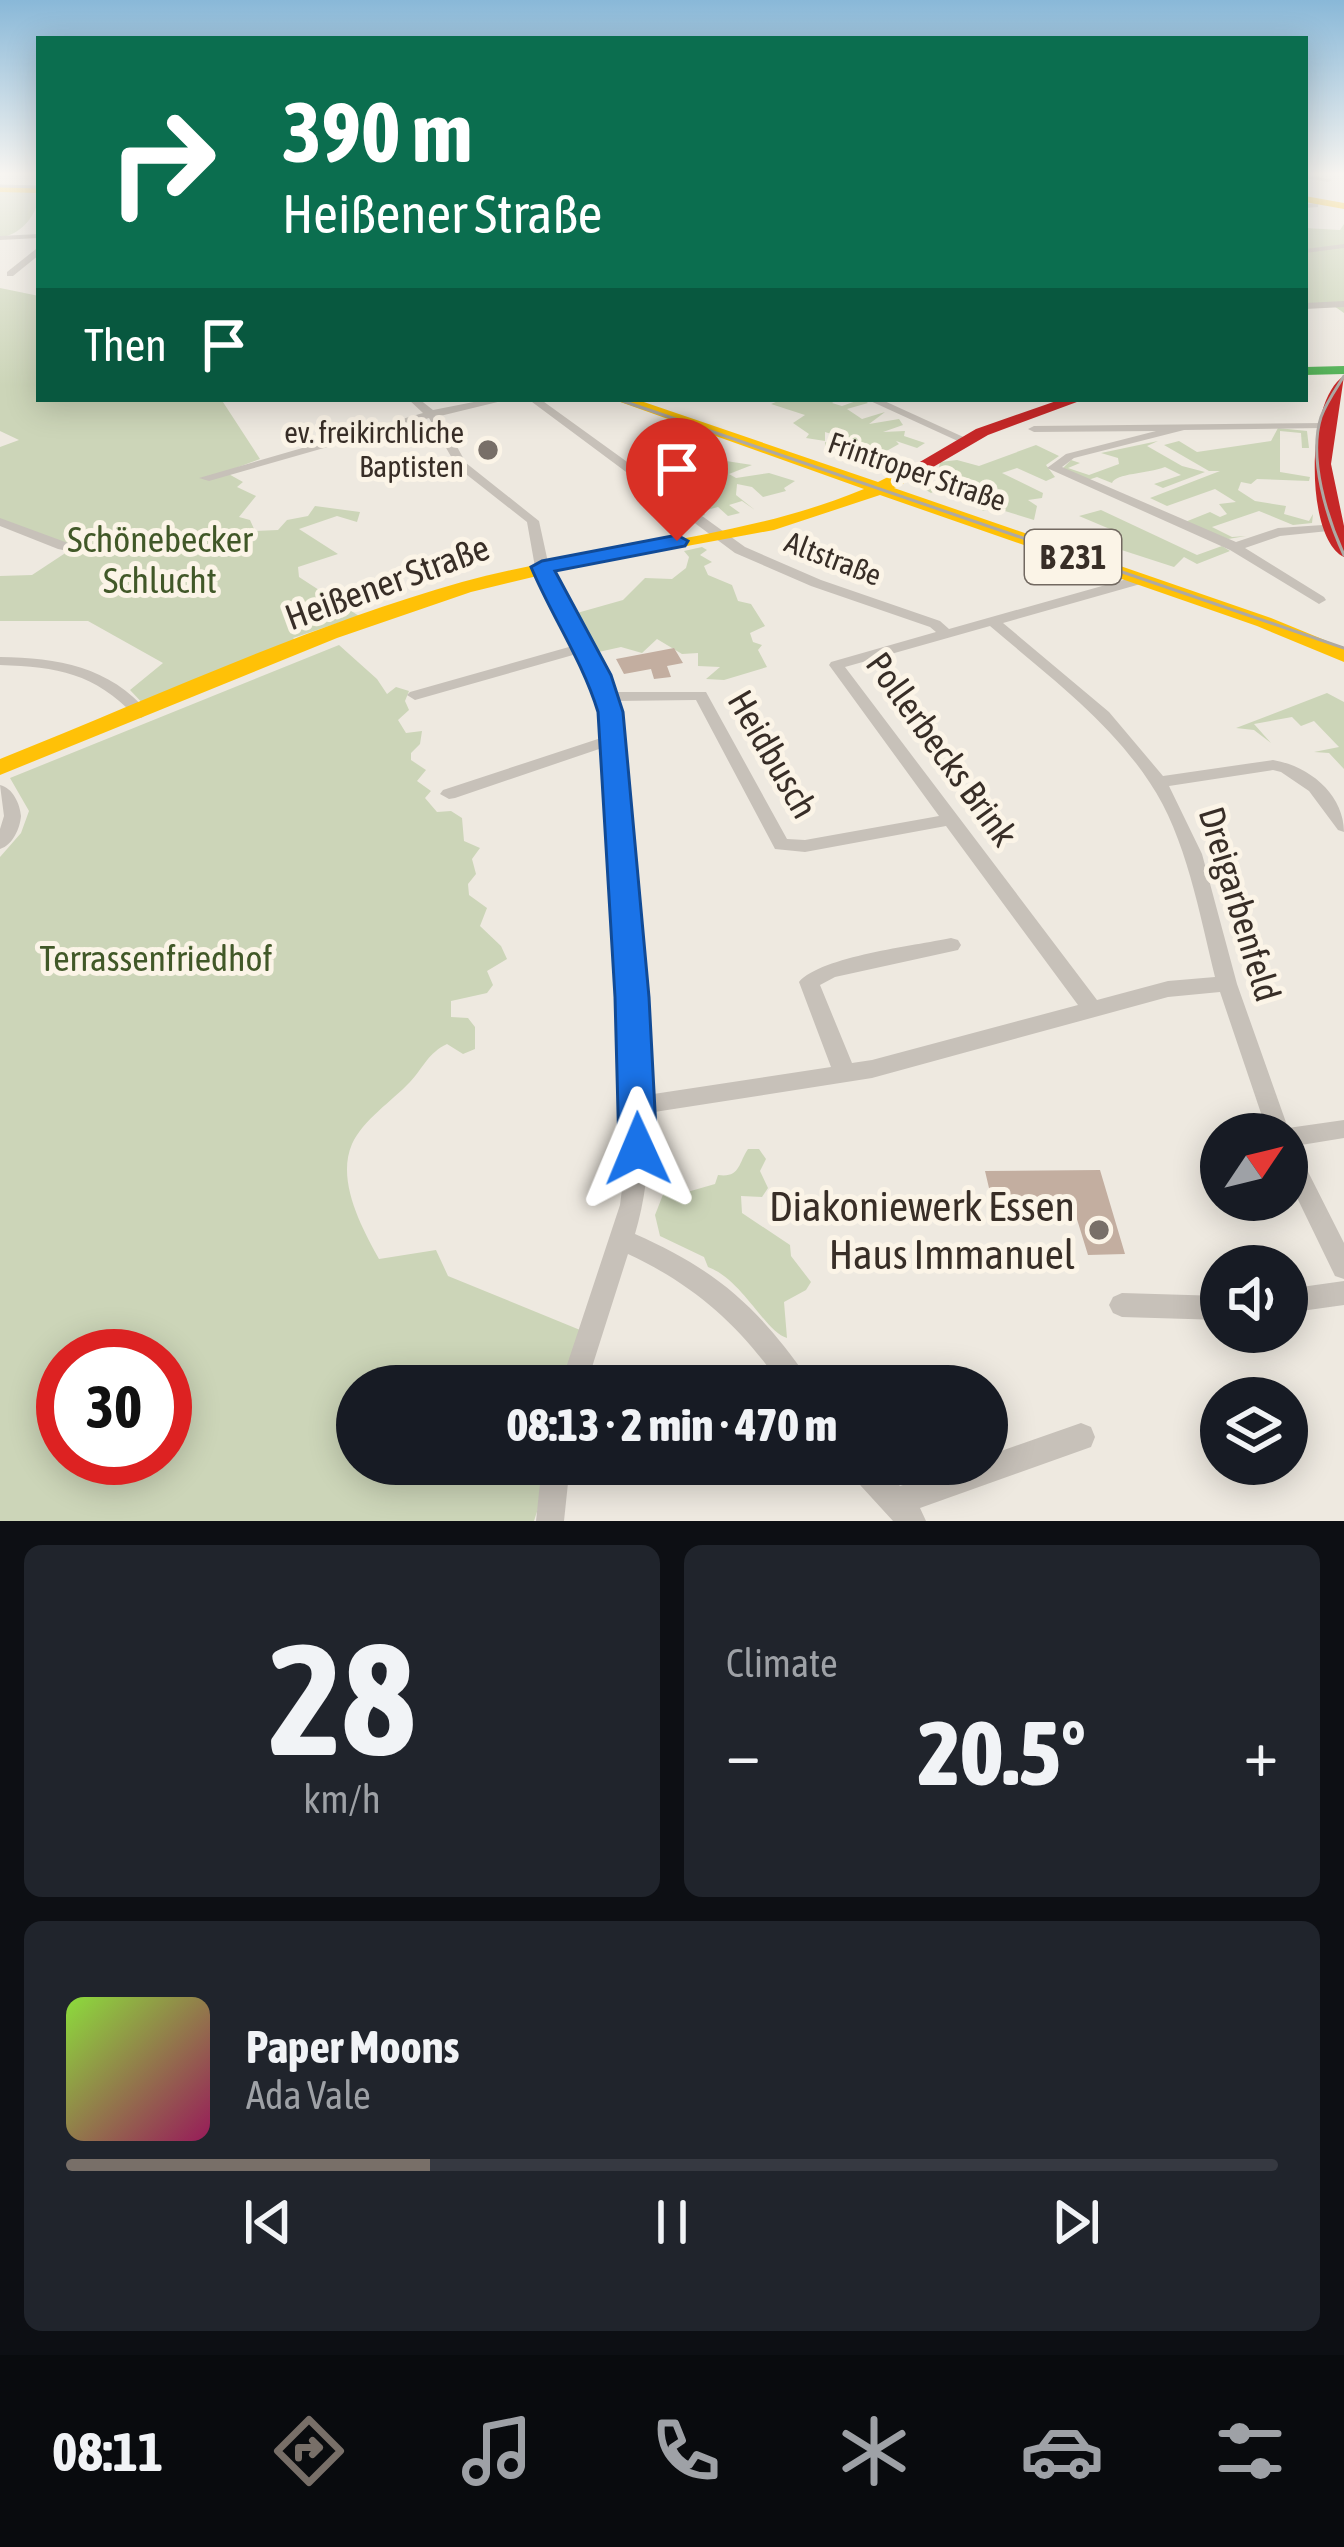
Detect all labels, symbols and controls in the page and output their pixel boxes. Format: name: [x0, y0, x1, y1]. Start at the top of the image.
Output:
icon: right: [84, 84, 240, 240]
text: 390 m: [282, 84, 472, 180]
text: Heißener Straße: [282, 183, 602, 244]
icon: arrive: [191, 312, 257, 378]
text: Then: [84, 319, 167, 371]
place label: ev. freikirchliche Baptisten: [284, 415, 464, 483]
pin: [626, 418, 728, 541]
street label: Frintroper Straße: [824, 425, 1010, 517]
icon: arrive: [644, 436, 710, 502]
marker: ev. freikirchliche Baptisten: [475, 437, 501, 463]
park label: Schönebecker Schlucht: [67, 518, 254, 601]
street label: Altstraße: [780, 524, 886, 592]
street label: Heißener Straße: [279, 526, 495, 638]
road number: B 231: [1025, 530, 1121, 584]
street label: Pollerbecks Brink: [858, 644, 1026, 854]
street label: Heidbusch: [720, 683, 826, 825]
street label: Dreigarbenfeld: [1191, 802, 1289, 1006]
park label: Terrassenfriedhof: [40, 937, 272, 979]
position arrow: [575, 1086, 701, 1212]
north arrow: [1200, 1113, 1308, 1221]
map controls: [1200, 1113, 1308, 1485]
place label: Diakoniewerk Essen Haus Immanuel: [769, 1182, 1075, 1278]
marker: Diakoniewerk Essen Haus Immanuel: [1086, 1217, 1112, 1243]
button: sound: [1200, 1245, 1308, 1353]
speed limit sign: 30: [36, 1329, 192, 1485]
button: layers: [1200, 1377, 1308, 1485]
text: 08:13 · 2 min · 470 m: [507, 1399, 837, 1451]
text: 28: [269, 1609, 415, 1788]
text: Climate: [726, 1641, 838, 1685]
text: 20.5°: [918, 1701, 1086, 1804]
text: −: [726, 1714, 760, 1790]
text: +: [1244, 1714, 1278, 1790]
text: km/h: [303, 1777, 381, 1821]
text: Paper Moons: [246, 2021, 459, 2073]
text: Ada Vale: [246, 2073, 371, 2117]
icon: previous: [235, 2189, 301, 2255]
icon: pause: [639, 2189, 705, 2255]
icon: next: [1043, 2189, 1109, 2255]
icon: directions: [267, 2409, 351, 2493]
icon: music: [455, 2409, 539, 2493]
icon: phone: [644, 2409, 728, 2493]
icon: climate: [832, 2409, 916, 2493]
icon: car: [1020, 2409, 1104, 2493]
icon: filters: [1208, 2409, 1292, 2493]
text: 08:11: [52, 2421, 163, 2482]

